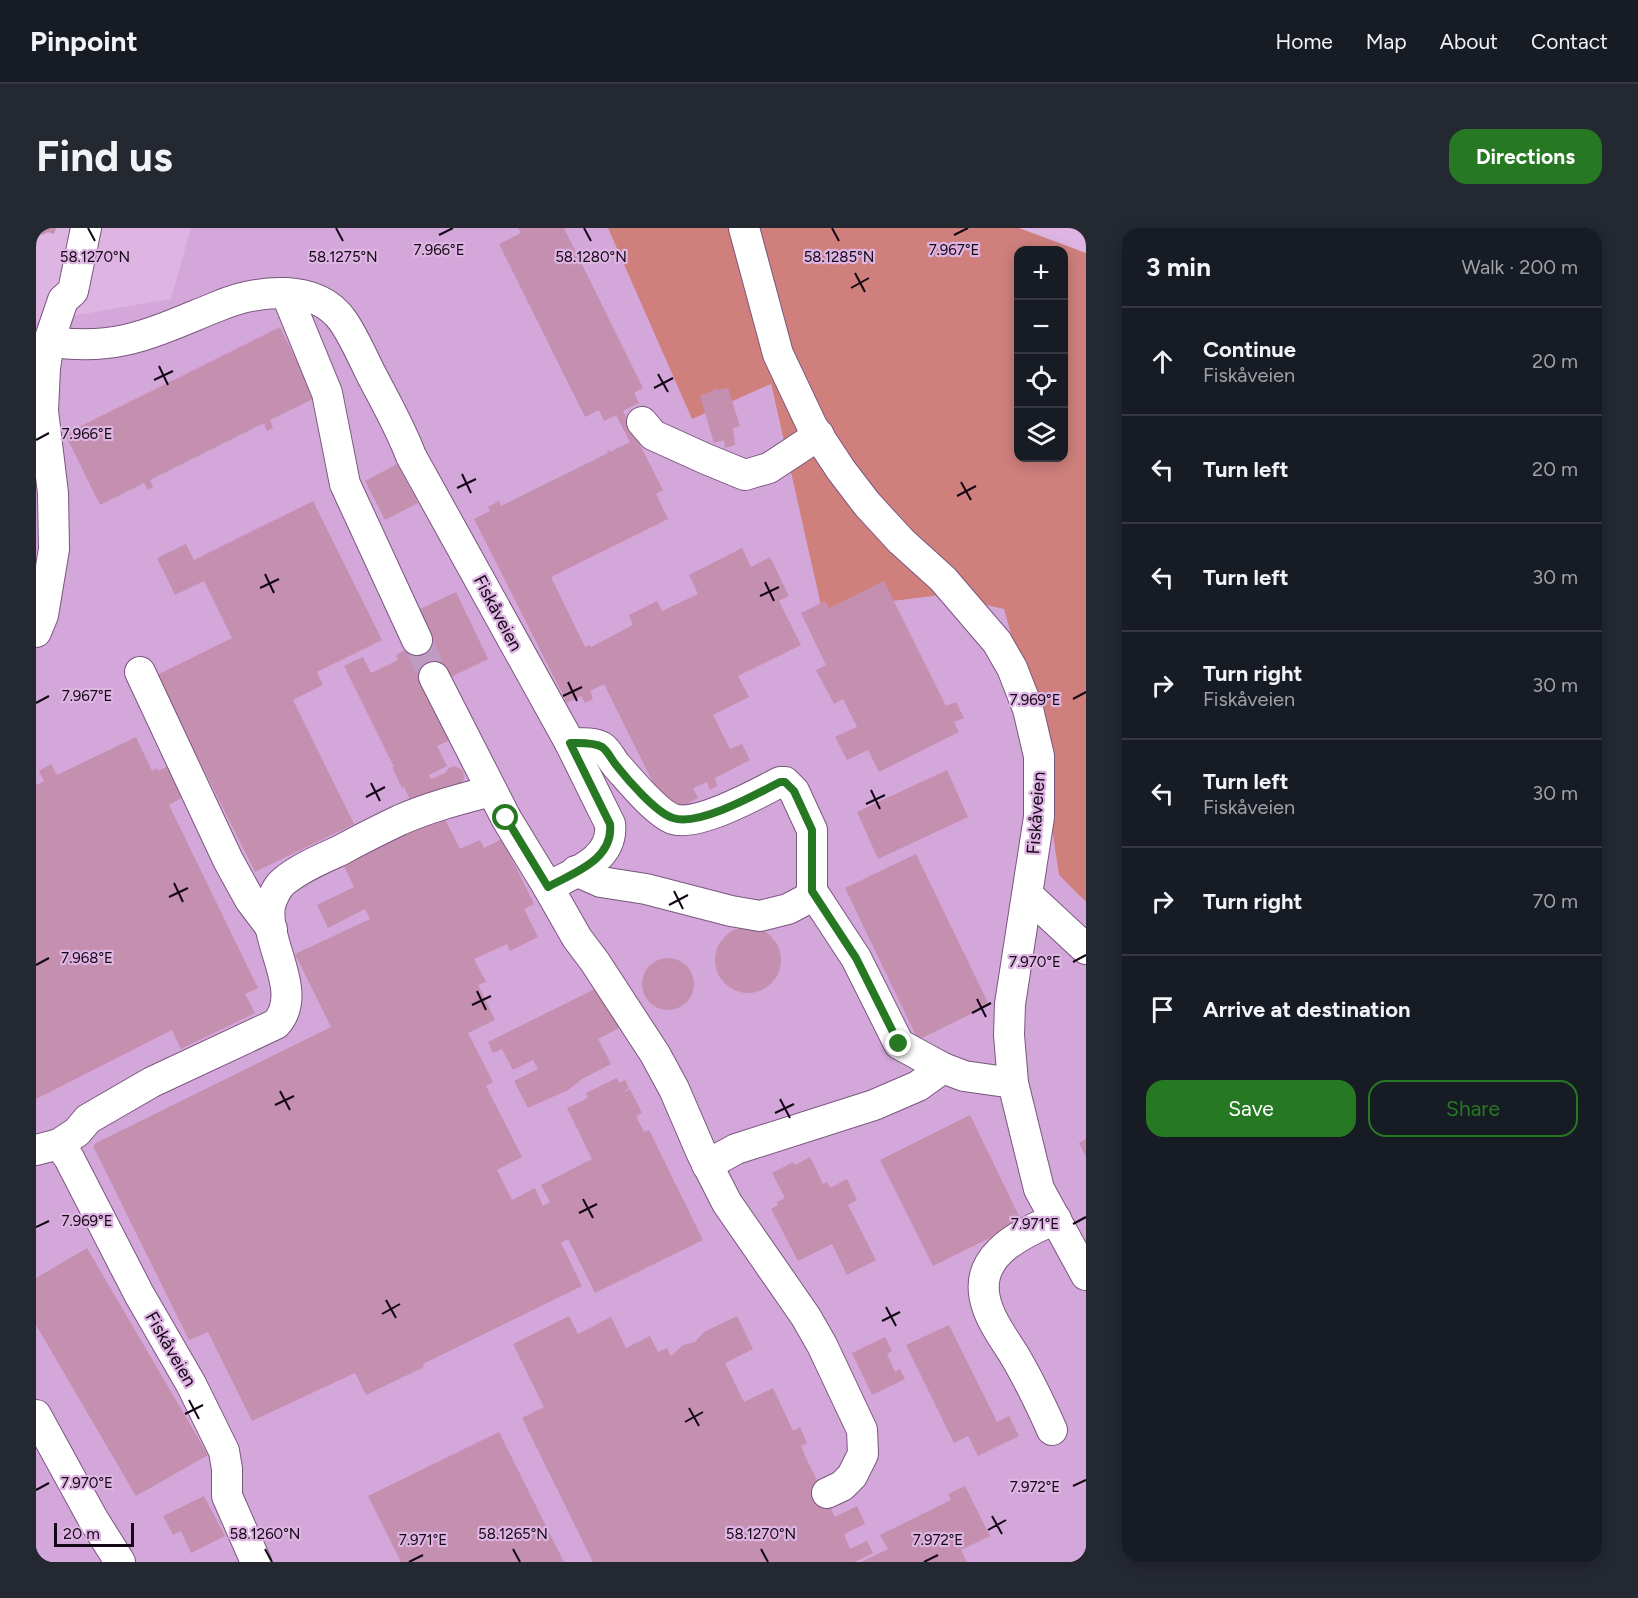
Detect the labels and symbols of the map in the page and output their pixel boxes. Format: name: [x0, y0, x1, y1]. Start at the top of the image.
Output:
text: 7.966°E: [413, 241, 465, 259]
text: 7.967°E: [929, 241, 979, 259]
text: 58.1270°N: [60, 248, 130, 266]
text: 58.1275°N: [308, 248, 378, 266]
text: 58.1280°N: [555, 248, 627, 266]
text: 58.1285°N: [804, 248, 874, 266]
text: 7.966°E: [61, 425, 113, 443]
street label: Fiskåveien: [469, 571, 527, 655]
text: 7.967°E: [62, 687, 112, 705]
text: 7.969°E: [1009, 691, 1061, 709]
street label: Fiskåveien: [1022, 771, 1050, 855]
route start: [492, 804, 518, 830]
text: 7.968°E: [61, 949, 113, 967]
text: 7.970°E: [1009, 953, 1061, 971]
route end: [885, 1030, 911, 1056]
text: 7.969°E: [61, 1212, 113, 1230]
text: 7.971°E: [1011, 1215, 1059, 1233]
street label: Fiskåveien: [141, 1308, 201, 1390]
text: 7.970°E: [61, 1474, 113, 1492]
text: 7.972°E: [1010, 1478, 1060, 1496]
scale bar: [54, 1520, 134, 1548]
text: 58.1260°N: [230, 1525, 300, 1543]
text: 58.1265°N: [478, 1525, 548, 1543]
text: 58.1270°N: [726, 1525, 796, 1543]
text: 7.971°E: [399, 1531, 447, 1549]
text: 7.972°E: [913, 1531, 963, 1549]

